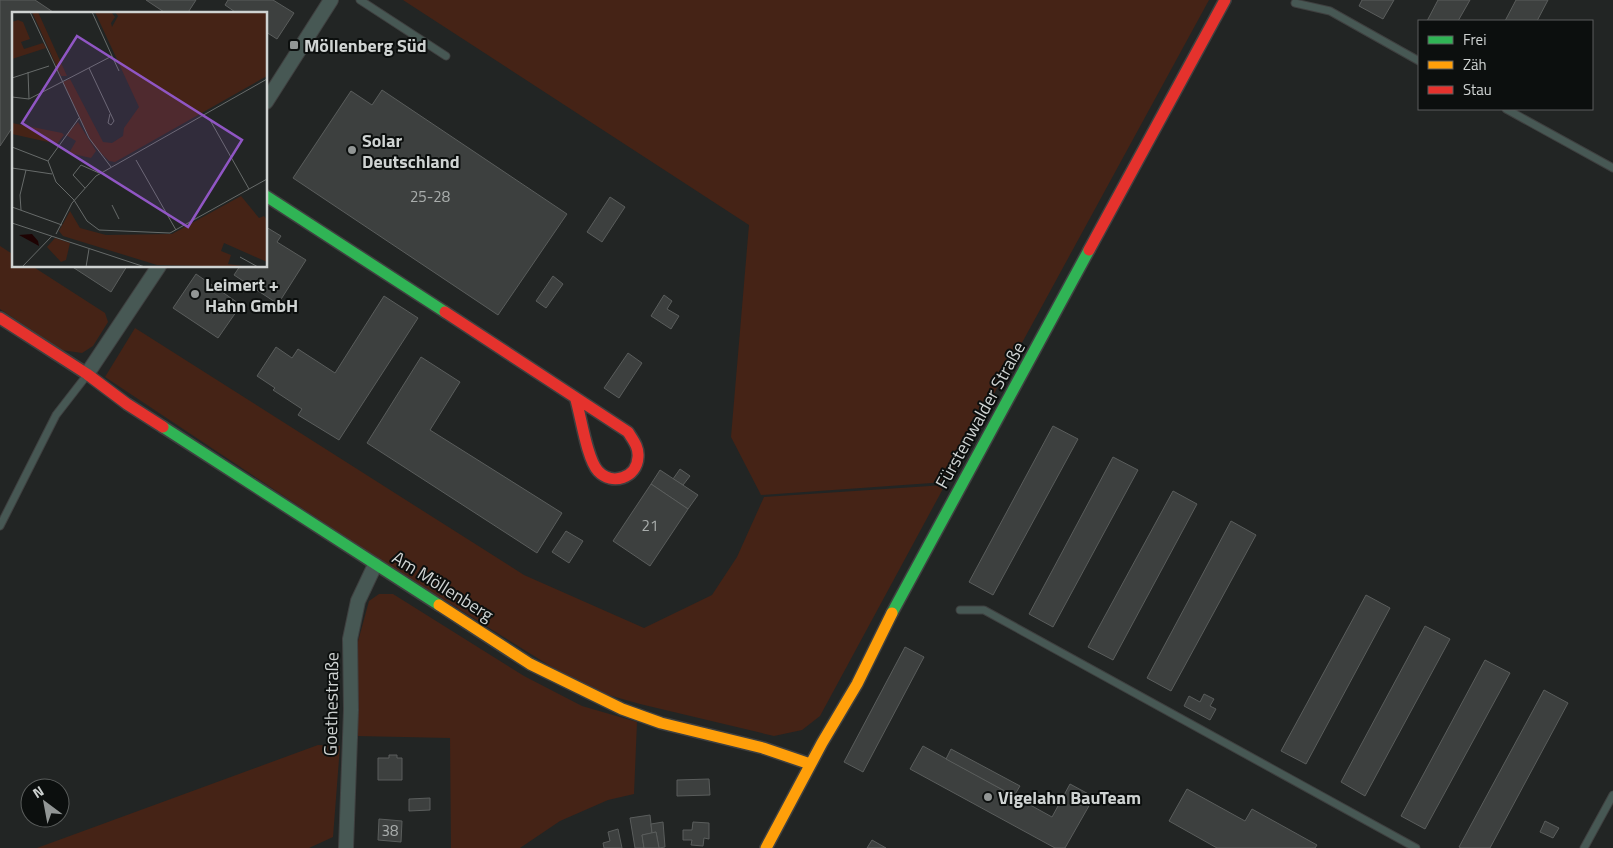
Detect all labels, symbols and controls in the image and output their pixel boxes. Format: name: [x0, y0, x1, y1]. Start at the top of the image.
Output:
inset map: [12, 12, 268, 268]
legend: [1418, 20, 1593, 110]
text: Frei: [1463, 28, 1486, 51]
place label: Möllenberg Süd: [304, 32, 427, 59]
marker: Möllenberg Süd: [288, 39, 300, 51]
text: Zäh: [1463, 53, 1487, 76]
text: Stau: [1463, 78, 1492, 101]
place label: Solar Deutschland: [362, 127, 460, 175]
marker: Solar Deutschland: [346, 144, 358, 156]
house number: 25-28: [410, 185, 450, 208]
place label: Leimert + Hahn GmbH: [205, 271, 298, 319]
marker: Leimert + Hahn GmbH: [189, 288, 201, 300]
street label: Fürstenwalder Straße: [928, 337, 1032, 493]
house number: 21: [642, 514, 658, 537]
street label: Am Möllenberg: [387, 544, 499, 628]
street label: Goethestraße: [317, 652, 345, 756]
north arrow: [20, 778, 70, 828]
text: N: [28, 780, 48, 803]
place label: Vigelahn BauTeam: [998, 784, 1141, 811]
marker: Vigelahn BauTeam: [982, 791, 994, 803]
house number: 38: [382, 819, 398, 842]

